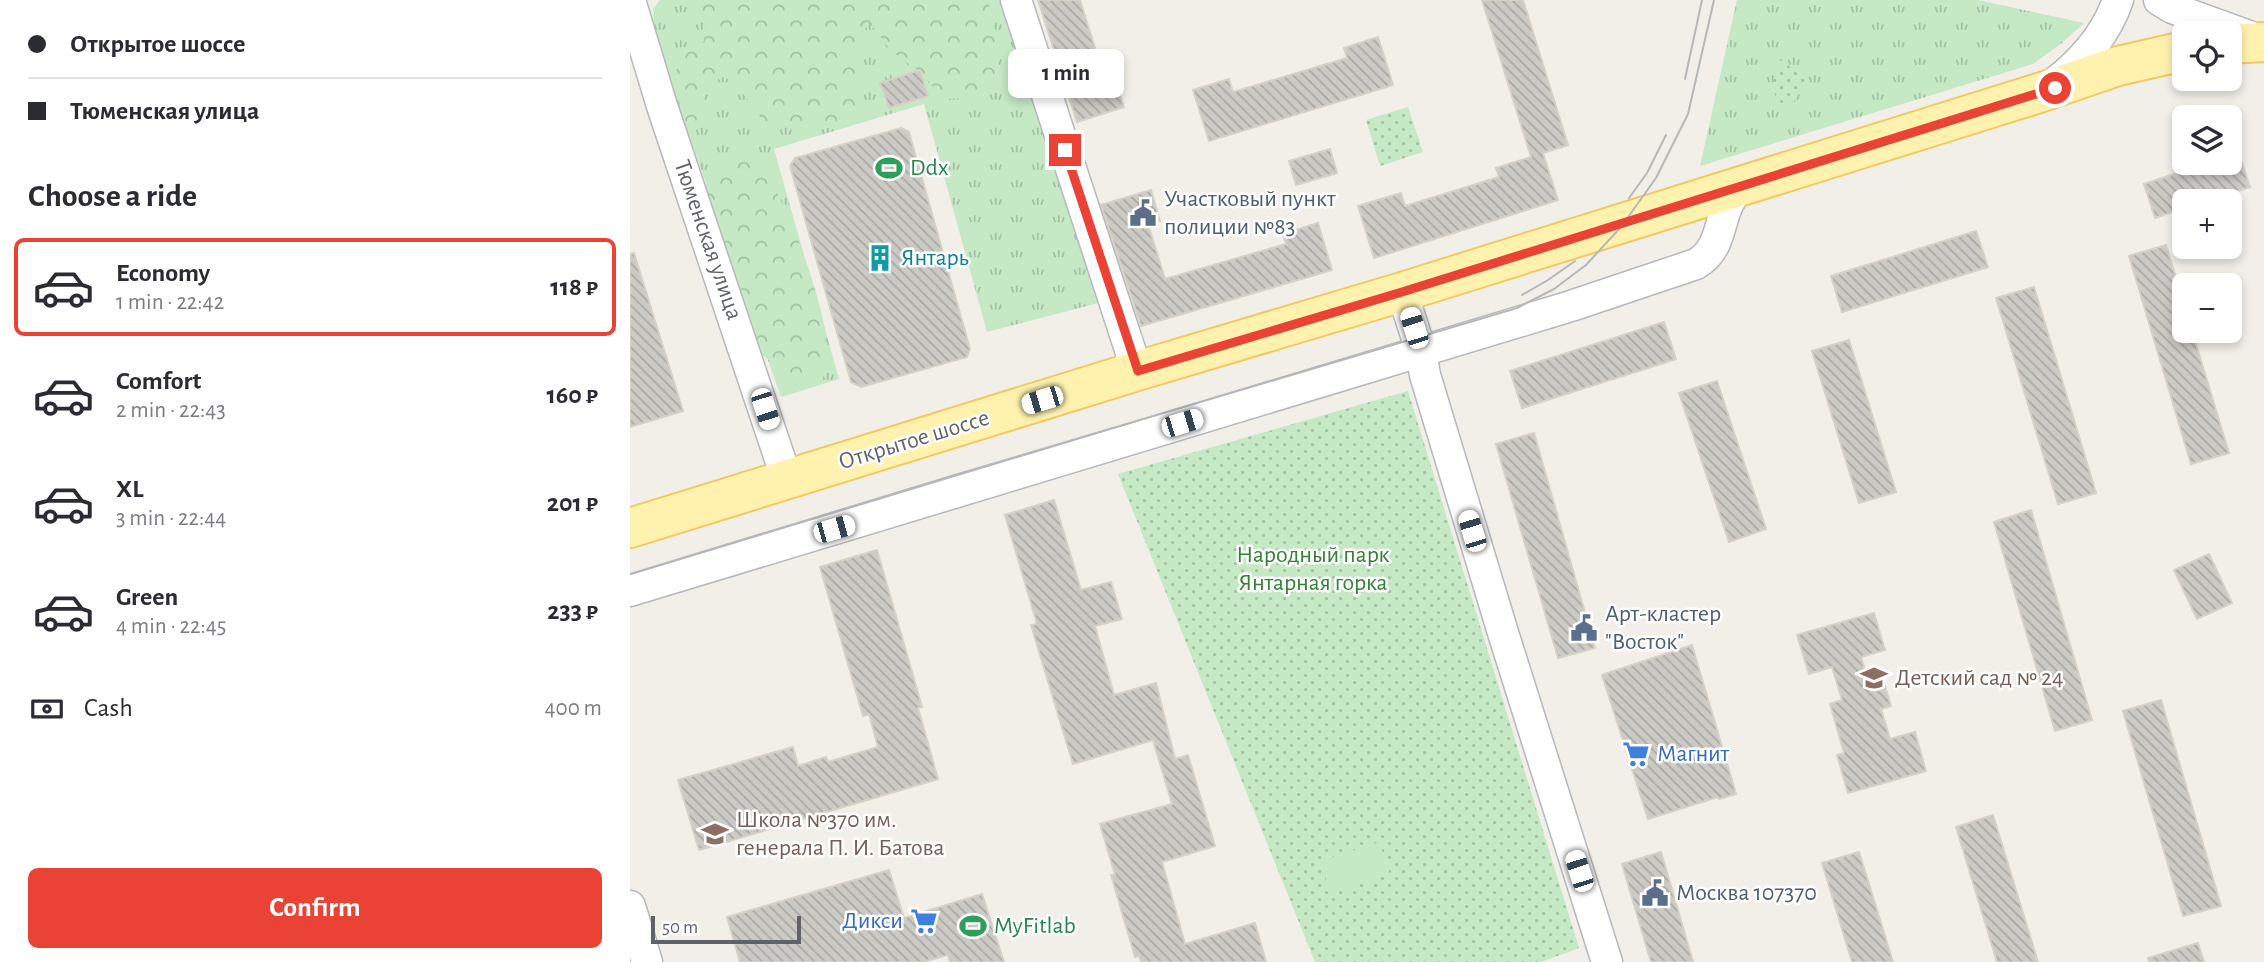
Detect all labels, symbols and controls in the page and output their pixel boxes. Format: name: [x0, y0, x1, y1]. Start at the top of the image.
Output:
map controls: [2172, 21, 2242, 343]
button: locate: [2172, 21, 2242, 91]
text: Открытое шоссе: [70, 31, 246, 57]
callout: 1 min: [1007, 48, 1123, 97]
text: 1 min: [1042, 62, 1090, 85]
route start: [2039, 72, 2071, 104]
text: Тюменская улица: [70, 98, 259, 124]
button: layers: [2172, 105, 2242, 175]
route end: [1049, 134, 1081, 166]
sports icon: Ddx: [874, 153, 904, 183]
place label: Ddx: [910, 156, 949, 180]
street label: Тюменская улица: [669, 157, 747, 323]
text: Choose a ride: [28, 180, 197, 212]
place label: Участковый пункт полиции №83: [1164, 187, 1336, 239]
button: +: [2172, 189, 2242, 259]
public building icon: Участковый пункт полиции №83: [1128, 198, 1158, 228]
building icon: Янтарь: [865, 243, 895, 273]
place label: Янтарь: [901, 246, 969, 270]
icon: car: [32, 256, 95, 319]
text: Economy: [116, 260, 210, 286]
button: −: [2172, 273, 2242, 343]
text: 118 ₽: [550, 274, 598, 300]
text: 1 min · 22:42: [116, 291, 224, 314]
car: [1398, 305, 1431, 351]
icon: car: [32, 364, 95, 427]
text: Comfort: [116, 368, 201, 394]
text: 160 ₽: [546, 382, 598, 408]
car: [1019, 384, 1066, 416]
car: [749, 386, 782, 432]
text: 2 min · 22:43: [116, 399, 226, 422]
street label: Открытое шоссе: [836, 406, 992, 474]
car: [1159, 407, 1206, 439]
icon: car: [32, 472, 95, 535]
text: XL: [116, 476, 143, 502]
text: 201 ₽: [547, 490, 598, 516]
text: 3 min · 22:44: [116, 507, 226, 530]
car: [1456, 508, 1489, 554]
car: [811, 513, 858, 545]
park label: Народный парк Янтарная горка: [1236, 543, 1390, 595]
icon: car: [32, 580, 95, 643]
text: Green: [116, 584, 178, 610]
text: 233 ₽: [547, 598, 598, 624]
place label: Арт-кластер "Восток": [1605, 602, 1721, 654]
public building icon: Арт-кластер "Восток": [1569, 613, 1599, 643]
text: 4 min · 22:45: [116, 615, 226, 638]
school or university icon: Детский сад № 24: [1859, 663, 1889, 693]
place label: Детский сад № 24: [1895, 666, 2064, 690]
icon: cash: [28, 690, 66, 728]
text: Cash: [84, 695, 133, 721]
text: 400 m: [544, 697, 602, 720]
supermarket icon: Магнит: [1621, 739, 1651, 769]
place label: Магнит: [1657, 742, 1729, 766]
place label: Школа №370 им. генерала П. И. Батова: [736, 808, 945, 860]
school or university icon: Школа №370 им. генерала П. И. Батова: [700, 819, 730, 849]
car: [1563, 848, 1596, 894]
button: Confirm: [28, 868, 602, 948]
public building icon: Москва 107370: [1640, 878, 1670, 908]
place label: Москва 107370: [1676, 881, 1817, 905]
supermarket icon: Дикси: [909, 906, 939, 936]
place label: Дикси: [842, 909, 903, 933]
sports icon: MyFitlab: [958, 911, 988, 941]
scale bar: [651, 913, 802, 945]
place label: MyFitlab: [994, 914, 1076, 938]
text: 50 m: [662, 918, 698, 937]

